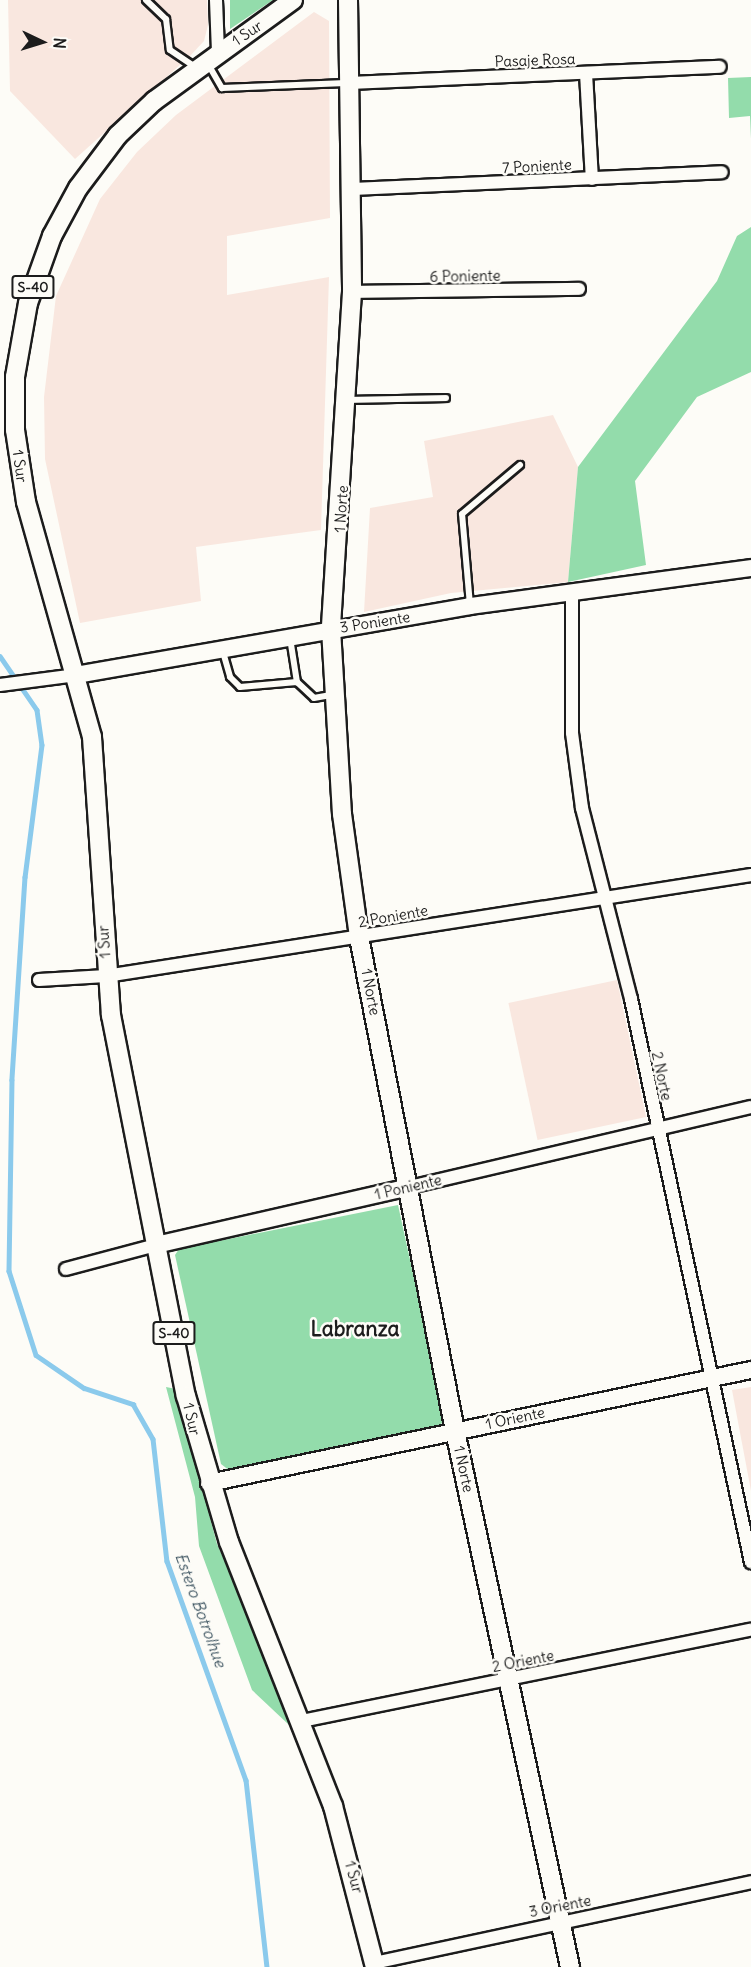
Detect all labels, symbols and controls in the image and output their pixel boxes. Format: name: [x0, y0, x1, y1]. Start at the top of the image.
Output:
north arrow: [12, 12, 72, 72]
street label: 1 Sur: [228, 16, 266, 50]
text: N: [50, 37, 70, 49]
street label: Pasaje Rosa: [494, 50, 576, 70]
street label: 7 Poniente: [502, 155, 572, 177]
street label: 6 Poniente: [429, 266, 501, 286]
road number: S-40: [10, 276, 56, 298]
street label: 1 Sur: [9, 449, 31, 483]
street label: 1 Norte: [330, 485, 352, 533]
street label: 3 Poniente: [339, 608, 411, 636]
street label: 2 Poniente: [357, 901, 429, 931]
street label: 1 Sur: [94, 925, 114, 959]
street label: 1 Norte: [358, 967, 384, 1017]
street label: 2 Norte: [648, 1050, 676, 1102]
street label: 1 Poniente: [373, 1171, 443, 1203]
district label: Labranza: [310, 1316, 400, 1342]
road number: S-40: [152, 1322, 196, 1344]
street label: 1 Sur: [180, 1401, 204, 1437]
street label: 1 Oriente: [484, 1403, 546, 1433]
street label: 1 Norte: [450, 1444, 478, 1494]
water label: Estero Botrolhue: [171, 1550, 231, 1670]
street label: 2 Oriente: [491, 1646, 555, 1676]
street label: 1 Sur: [341, 1859, 367, 1895]
street label: 3 Oriente: [527, 1891, 593, 1921]

